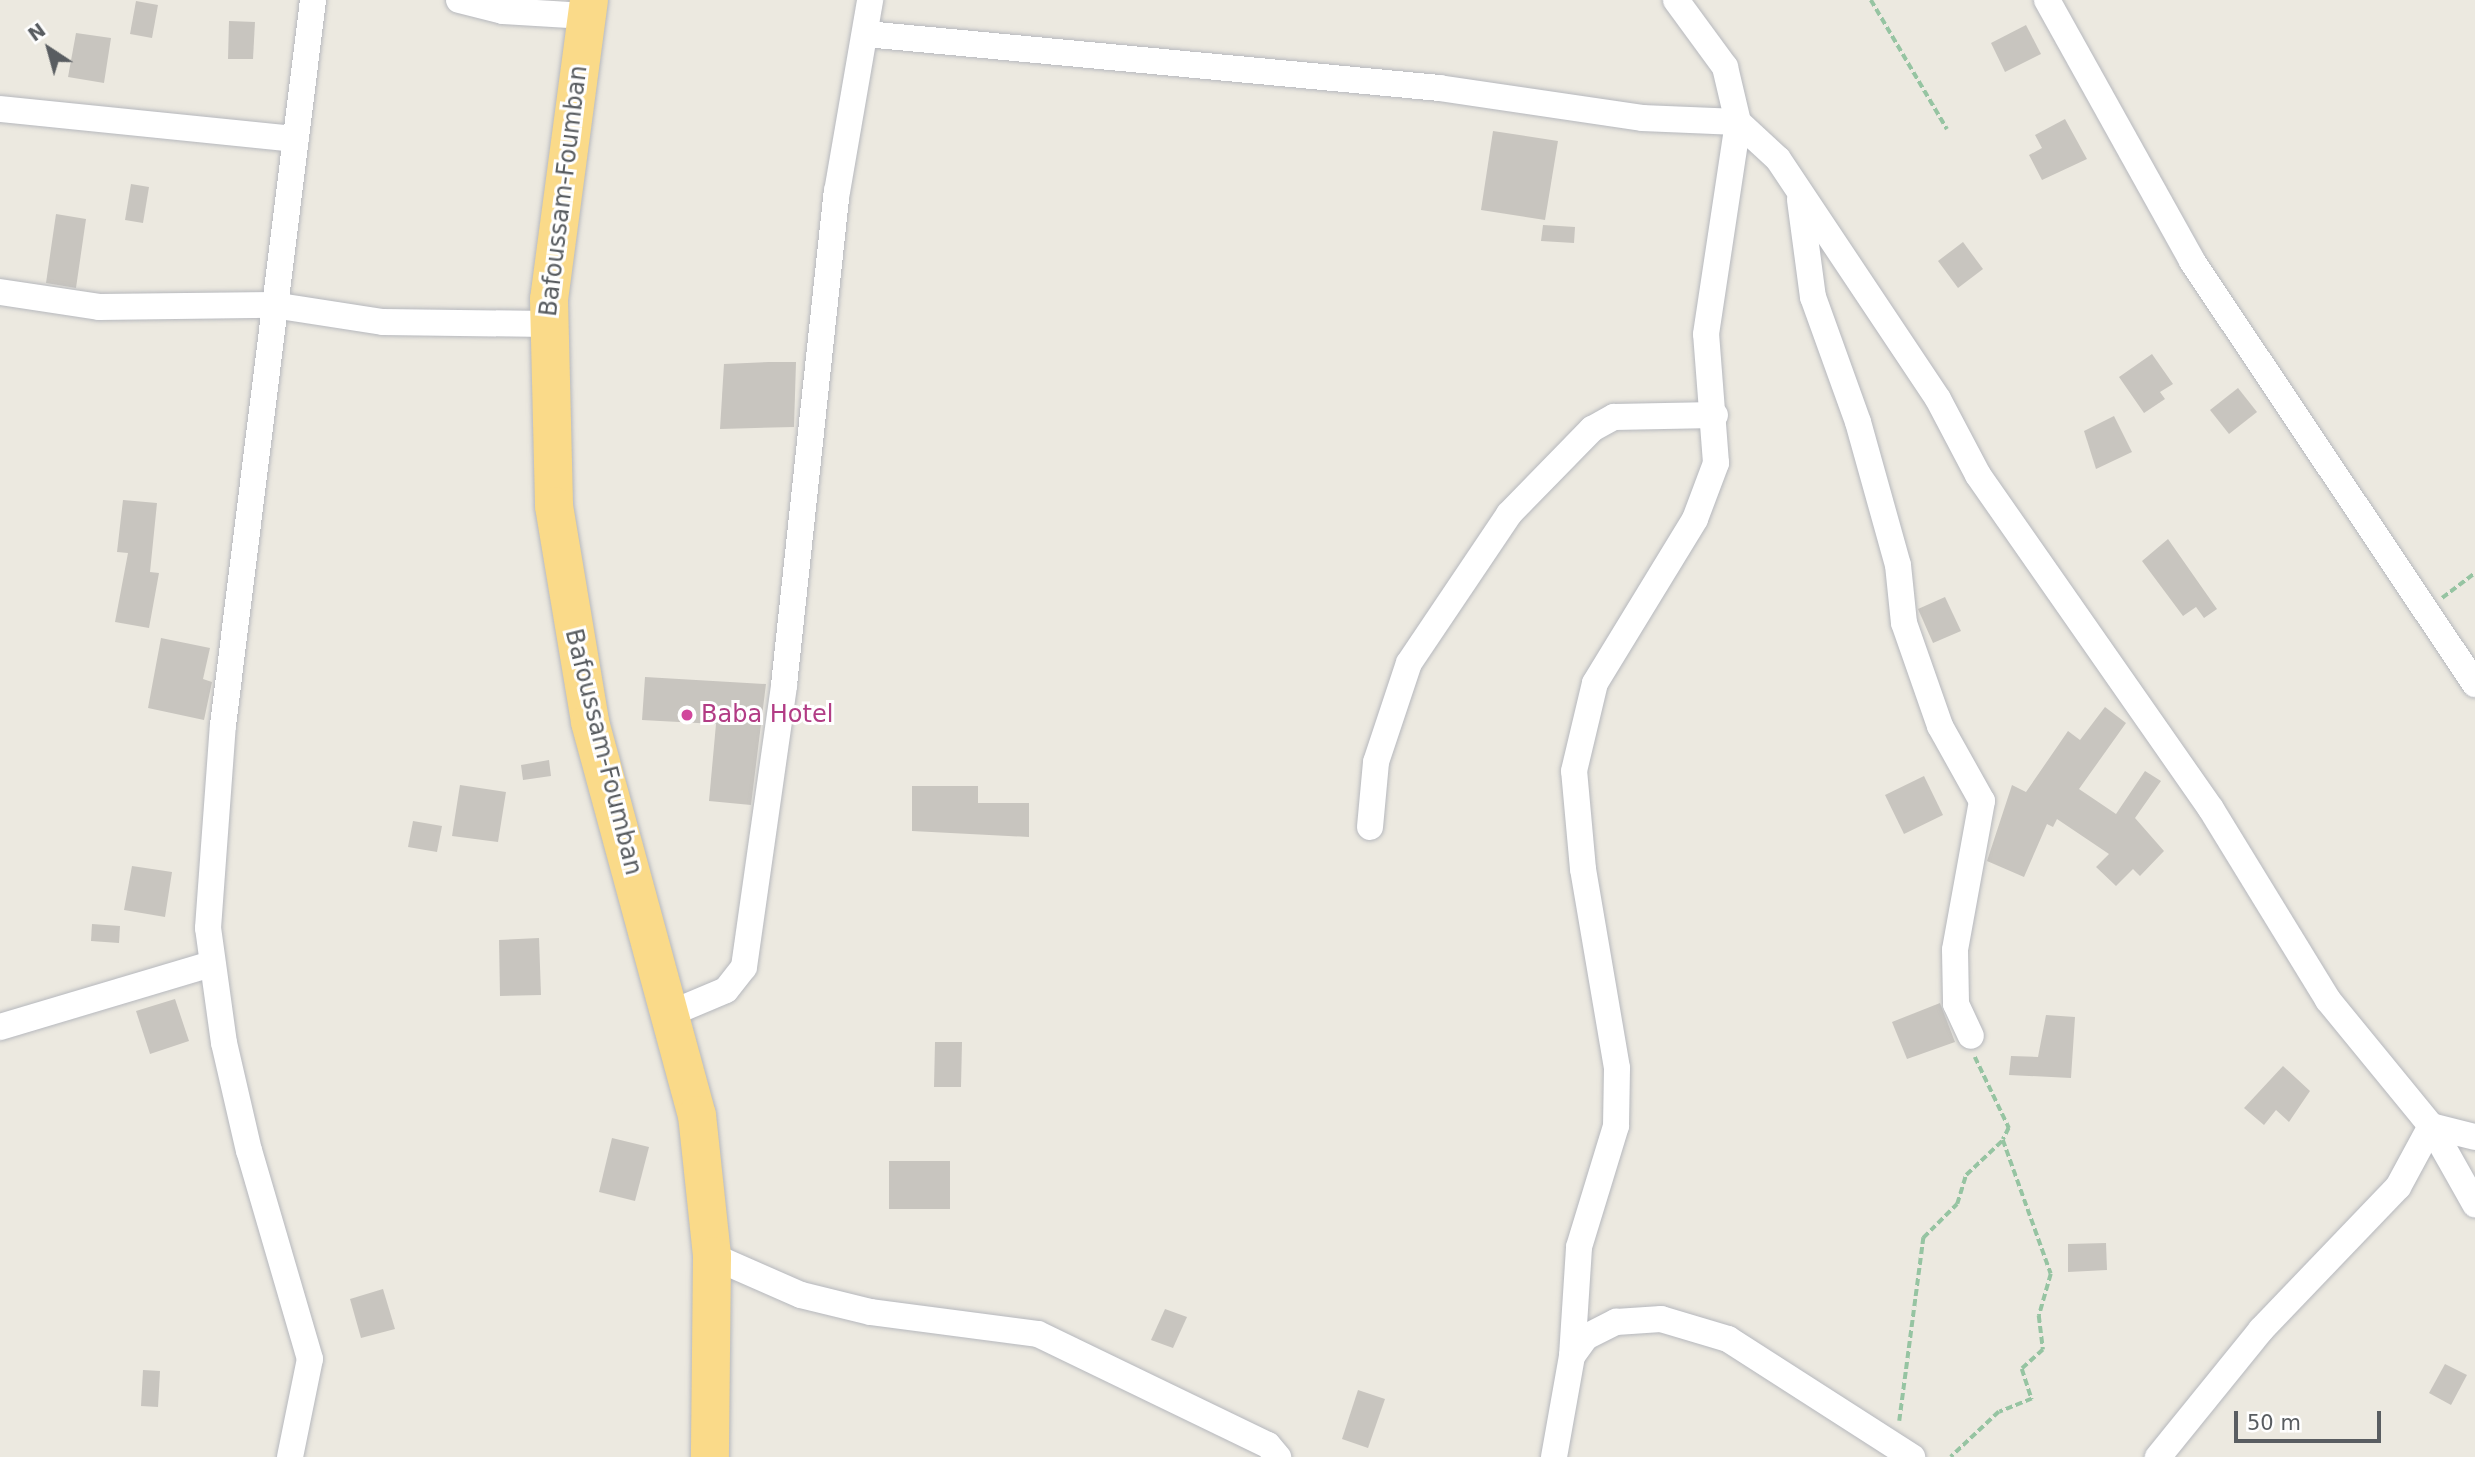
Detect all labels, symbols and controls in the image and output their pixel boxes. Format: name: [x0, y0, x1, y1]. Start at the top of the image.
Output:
north arrow: [14, 14, 84, 84]
text: N: [24, 18, 50, 46]
street label: Bafoussam-Foumban: [534, 64, 594, 318]
street label: Bafoussam-Foumban: [558, 626, 648, 878]
place label: Baba Hotel: [701, 701, 833, 729]
marker: Baba Hotel: [679, 707, 695, 723]
scale bar: [2237, 1398, 2384, 1442]
text: 50 m: [2247, 1411, 2301, 1435]

